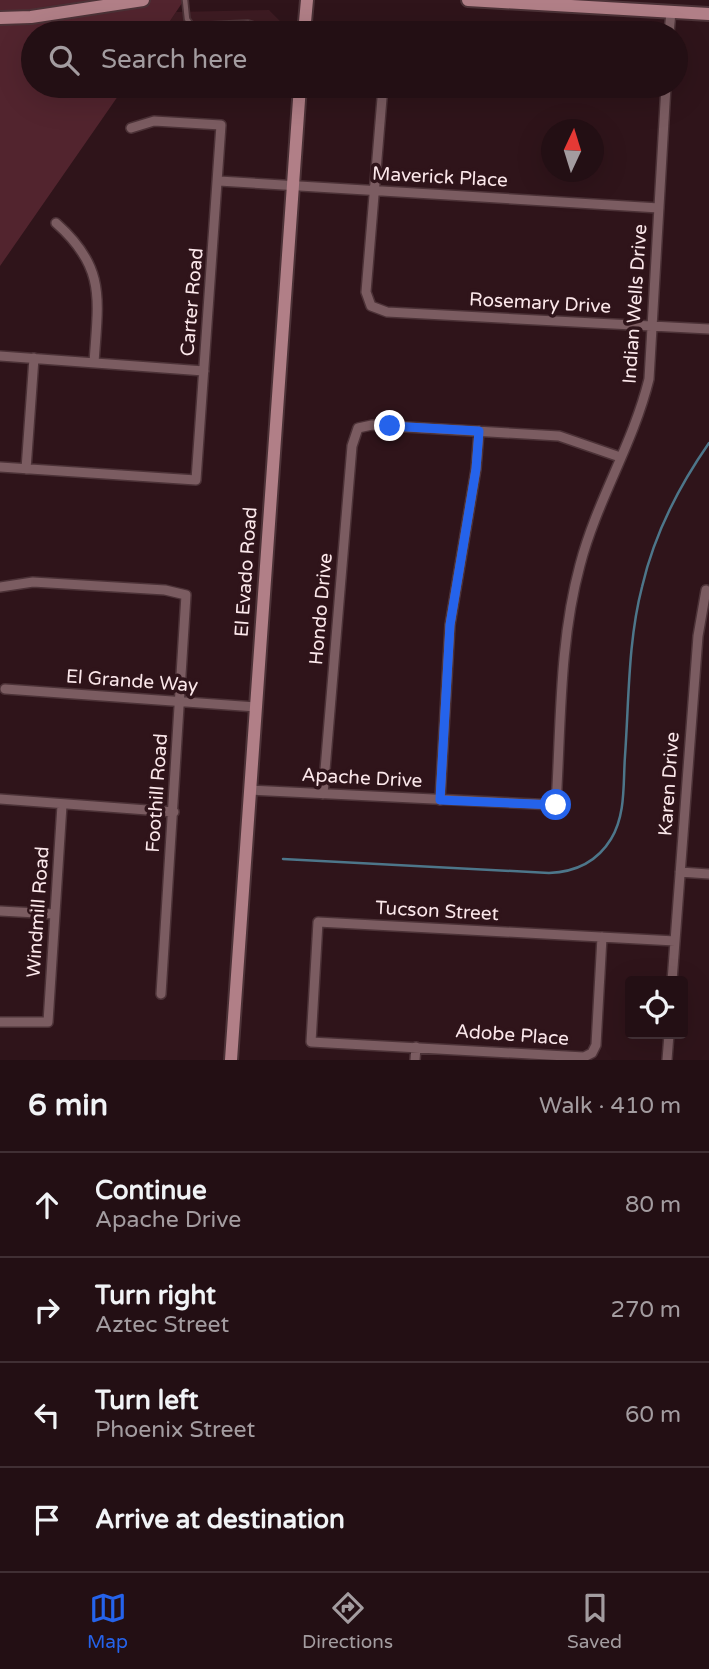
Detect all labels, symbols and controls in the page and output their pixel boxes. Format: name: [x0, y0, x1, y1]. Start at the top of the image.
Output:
search box: [21, 21, 688, 98]
icon: search: [45, 41, 83, 79]
text: Search here: [101, 44, 247, 75]
north arrow: [541, 119, 604, 182]
street label: Maverick Place: [372, 162, 508, 192]
street label: Indian Wells Drive: [618, 223, 652, 385]
street label: Carter Road: [176, 247, 208, 357]
street label: Rosemary Drive: [468, 288, 612, 318]
route end: [374, 410, 405, 441]
street label: El Evado Road: [230, 506, 262, 638]
street label: Hondo Drive: [305, 552, 337, 666]
street label: El Grande Way: [65, 665, 199, 697]
street label: Karen Drive: [654, 731, 684, 837]
street label: Foothill Road: [142, 733, 172, 853]
street label: Apache Drive: [301, 764, 423, 792]
route start: [540, 789, 571, 820]
street label: Windmill Road: [22, 846, 54, 978]
street label: Tucson Street: [375, 897, 499, 925]
map controls: [625, 976, 688, 1039]
button: locate: [625, 976, 688, 1039]
street label: Adobe Place: [454, 1020, 570, 1050]
text: 6 min: [28, 1087, 108, 1124]
text: Walk · 410 m: [539, 1092, 681, 1120]
text: Continue: [95, 1175, 207, 1206]
icon: ahead: [28, 1186, 66, 1224]
text: 80 m: [625, 1191, 681, 1219]
text: Apache Drive: [95, 1206, 241, 1234]
text: Turn right: [95, 1280, 216, 1311]
icon: right: [28, 1291, 66, 1329]
text: 270 m: [611, 1296, 681, 1324]
text: Aztec Street: [95, 1311, 229, 1339]
text: Turn left: [95, 1385, 198, 1416]
icon: left: [28, 1396, 66, 1434]
text: 60 m: [625, 1401, 681, 1429]
text: Phoenix Street: [95, 1416, 255, 1444]
icon: arrive: [28, 1501, 66, 1539]
text: Arrive at destination: [95, 1504, 345, 1535]
tab: Map: [87, 1589, 128, 1653]
tab: Directions: [302, 1589, 393, 1653]
tab: Saved: [567, 1589, 622, 1653]

